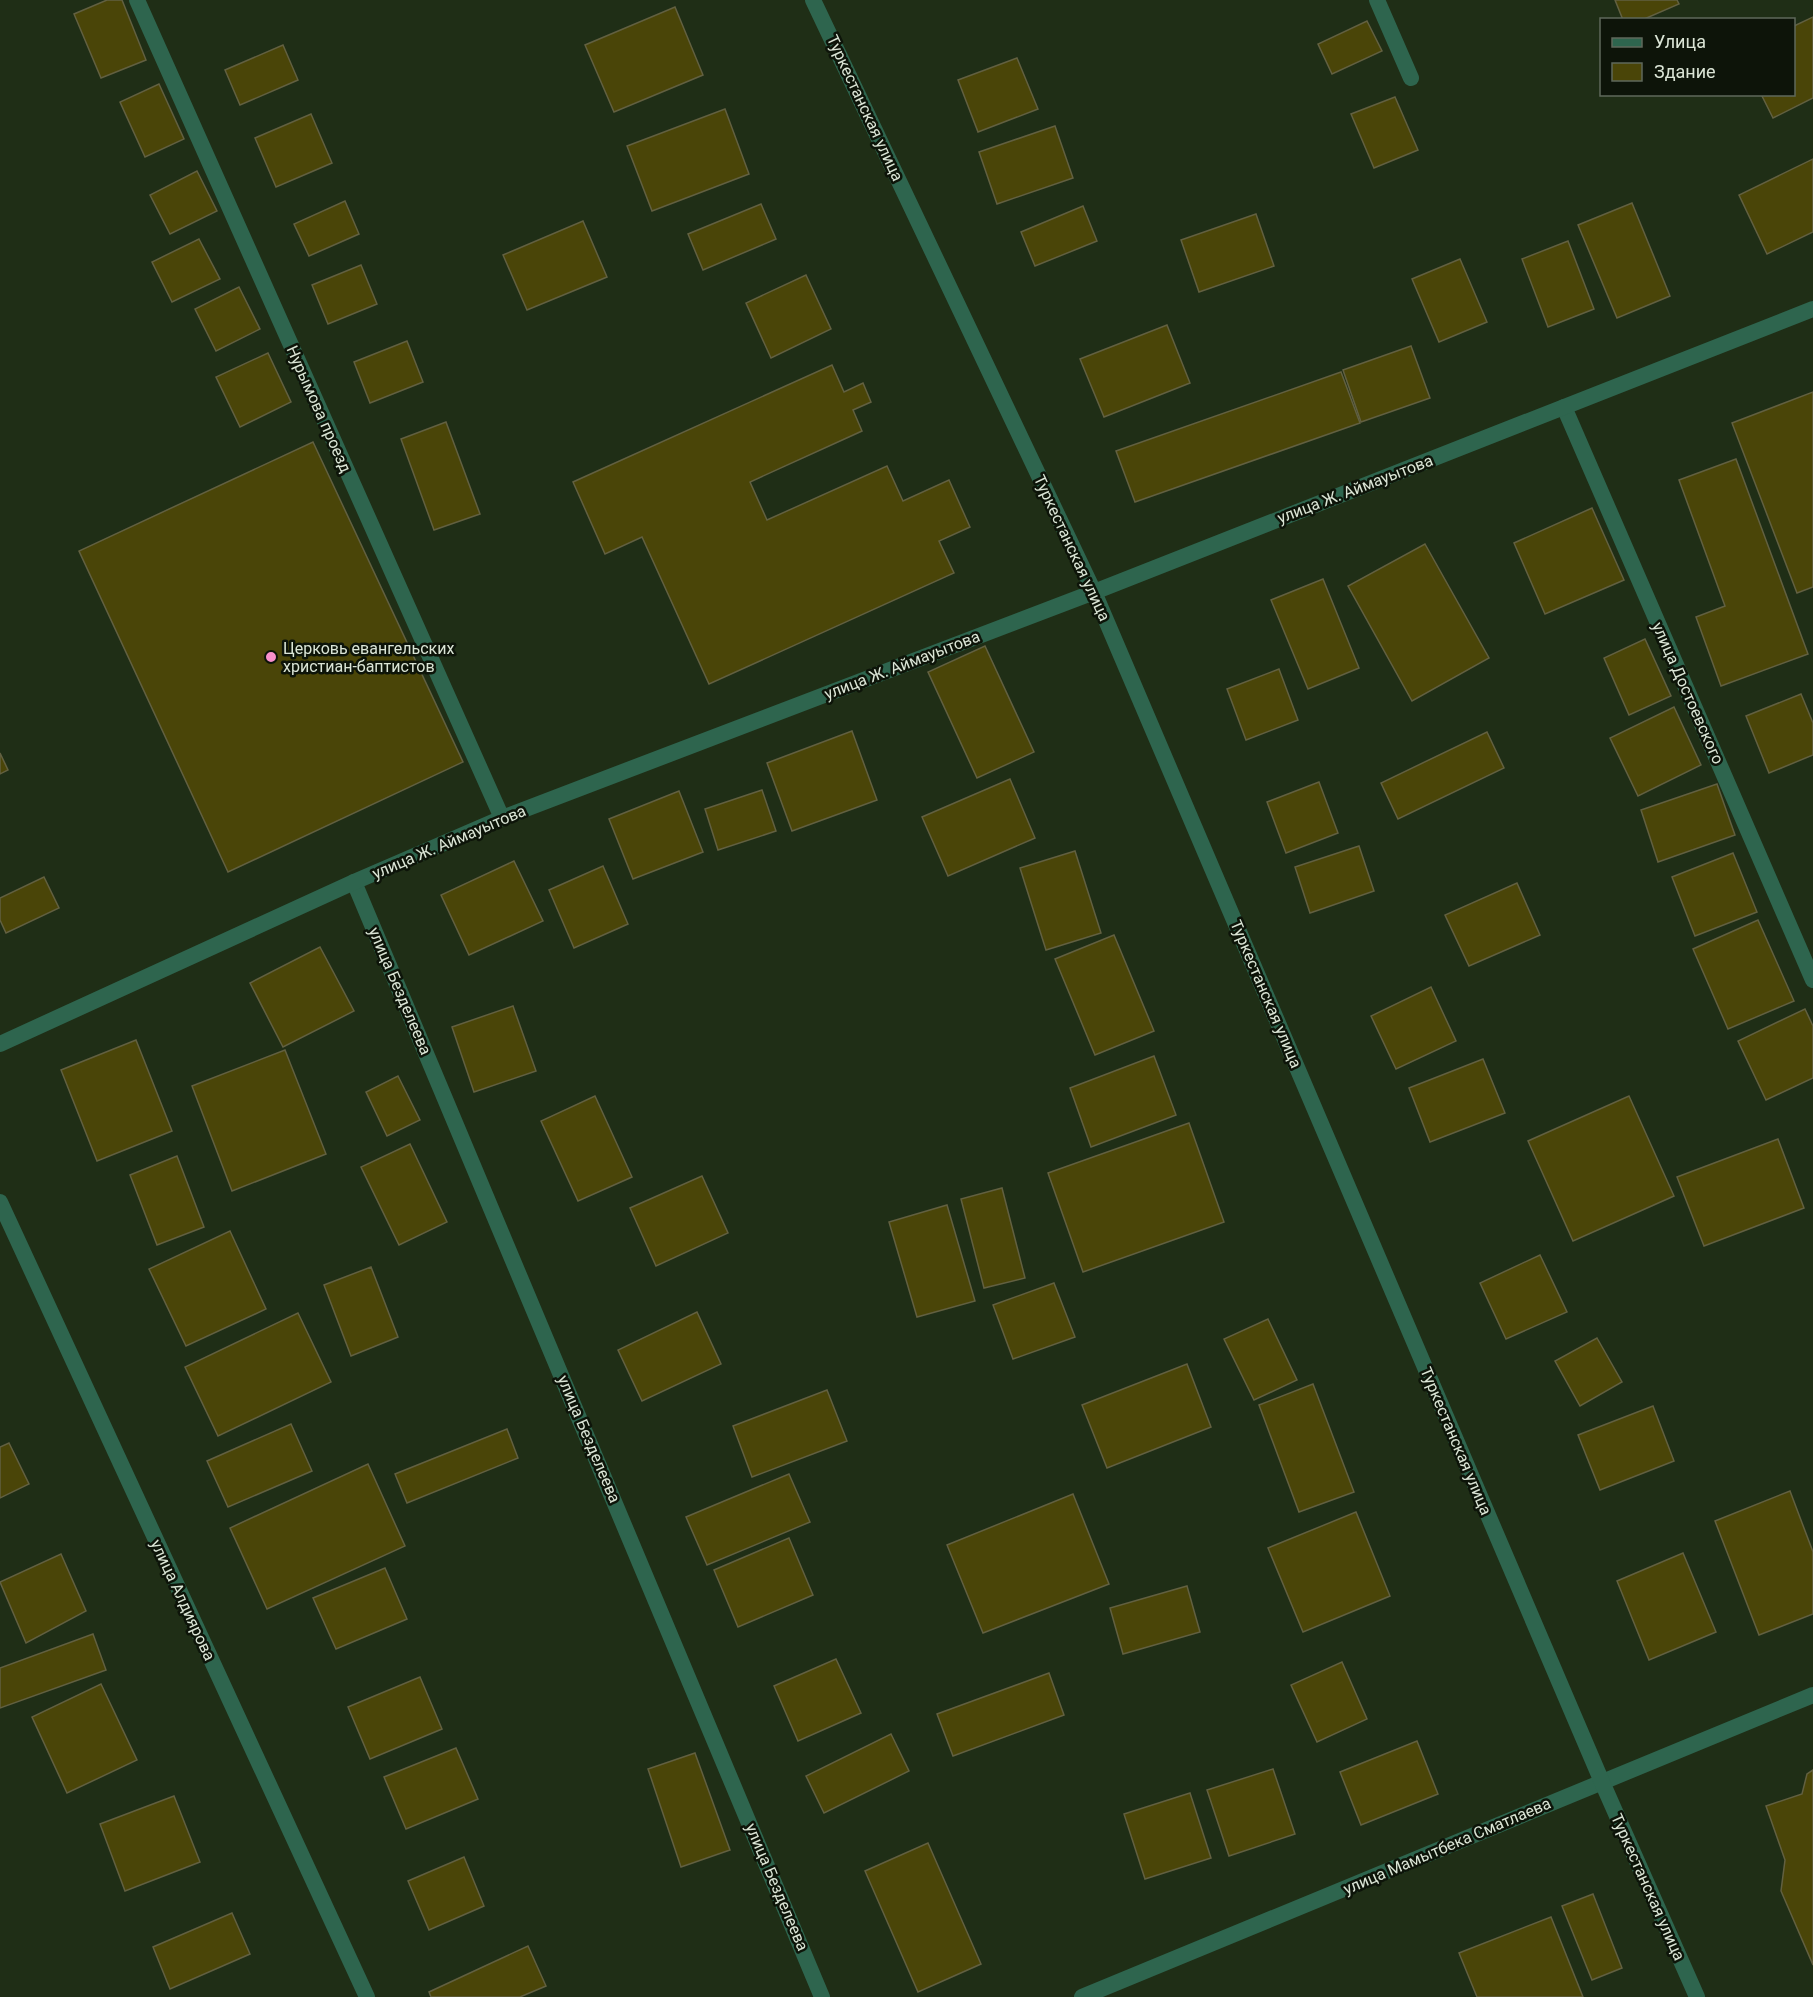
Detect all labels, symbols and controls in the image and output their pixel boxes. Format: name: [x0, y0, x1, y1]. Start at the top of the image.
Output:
legend: [1600, 18, 1795, 96]
text: Улица: [1654, 31, 1706, 52]
street label: Туркестанская улица: [823, 32, 907, 184]
text: Здание: [1654, 61, 1716, 82]
street label: Нурымова проезд: [282, 343, 356, 476]
street label: улица Ж. Аймауытова: [1275, 451, 1435, 527]
street label: Туркестанская улица: [1030, 472, 1114, 624]
street label: улица Достоевского: [1648, 619, 1728, 767]
street label: улица Ж. Аймауытова: [822, 627, 982, 703]
place label: Церковь евангельских христиан-баптистов: [283, 639, 454, 676]
marker: Церковь евангельских христиан-баптистов: [264, 650, 278, 664]
street label: улица Ж. Аймауытова: [369, 801, 529, 883]
street label: Туркестанская улица: [1226, 917, 1306, 1071]
street label: улица Безделеева: [365, 924, 435, 1058]
street label: Туркестанская улица: [1416, 1364, 1496, 1518]
street label: улица Безделеева: [554, 1372, 624, 1506]
street label: улица Алдиярова: [147, 1536, 219, 1664]
street label: улица Мамытбека Сматлаева: [1340, 1794, 1554, 1898]
street label: Туркестанская улица: [1607, 1811, 1689, 1963]
street label: улица Безделеева: [742, 1820, 812, 1954]

